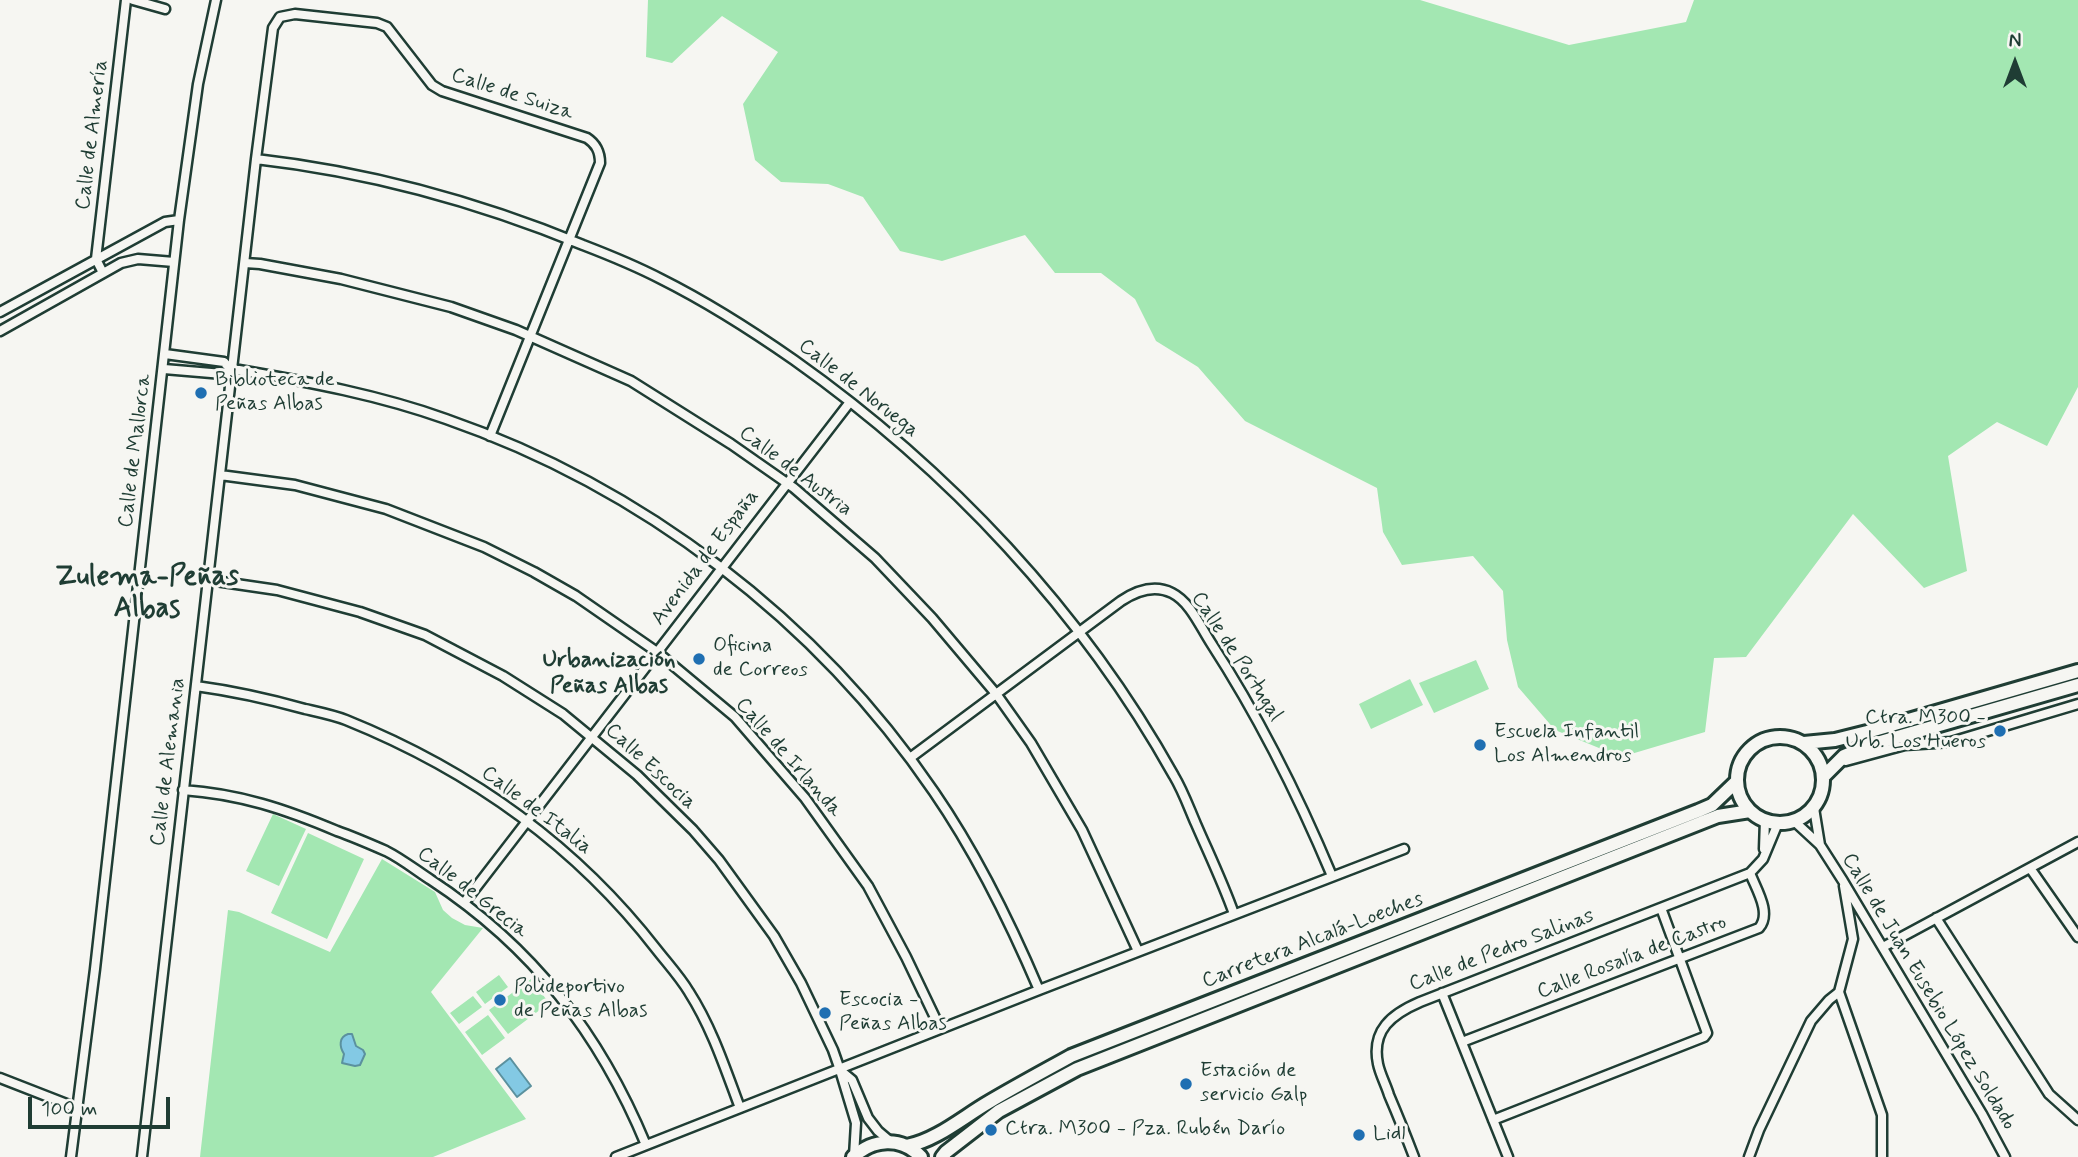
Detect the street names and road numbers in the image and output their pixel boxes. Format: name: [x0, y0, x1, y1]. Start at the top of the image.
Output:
street label: Calle de Almería: [71, 58, 115, 212]
street label: Calle de Suiza: [448, 63, 576, 127]
street label: Calle de Noruega: [793, 334, 923, 444]
street label: Calle de Mallorca: [114, 373, 158, 529]
street label: Calle de Austria: [733, 421, 857, 523]
street label: Avenida de España: [647, 485, 765, 631]
street label: Calle de Portugal: [1185, 587, 1287, 727]
street label: Calle de Alemania: [146, 676, 192, 848]
street label: Calle de Irlanda: [729, 693, 847, 823]
street label: Calle Escocia: [599, 718, 701, 816]
street label: Calle de Italia: [476, 761, 596, 861]
street label: Calle de Grecia: [412, 842, 532, 944]
street label: Calle de Juan Eusebio López Soldado: [1835, 849, 2021, 1135]
street label: Carretera Alcalá-Loeches: [1199, 887, 1427, 995]
street label: Calle de Pedro Salinas: [1406, 904, 1598, 998]
street label: Calle Rosalía de Castro: [1534, 910, 1730, 1006]

